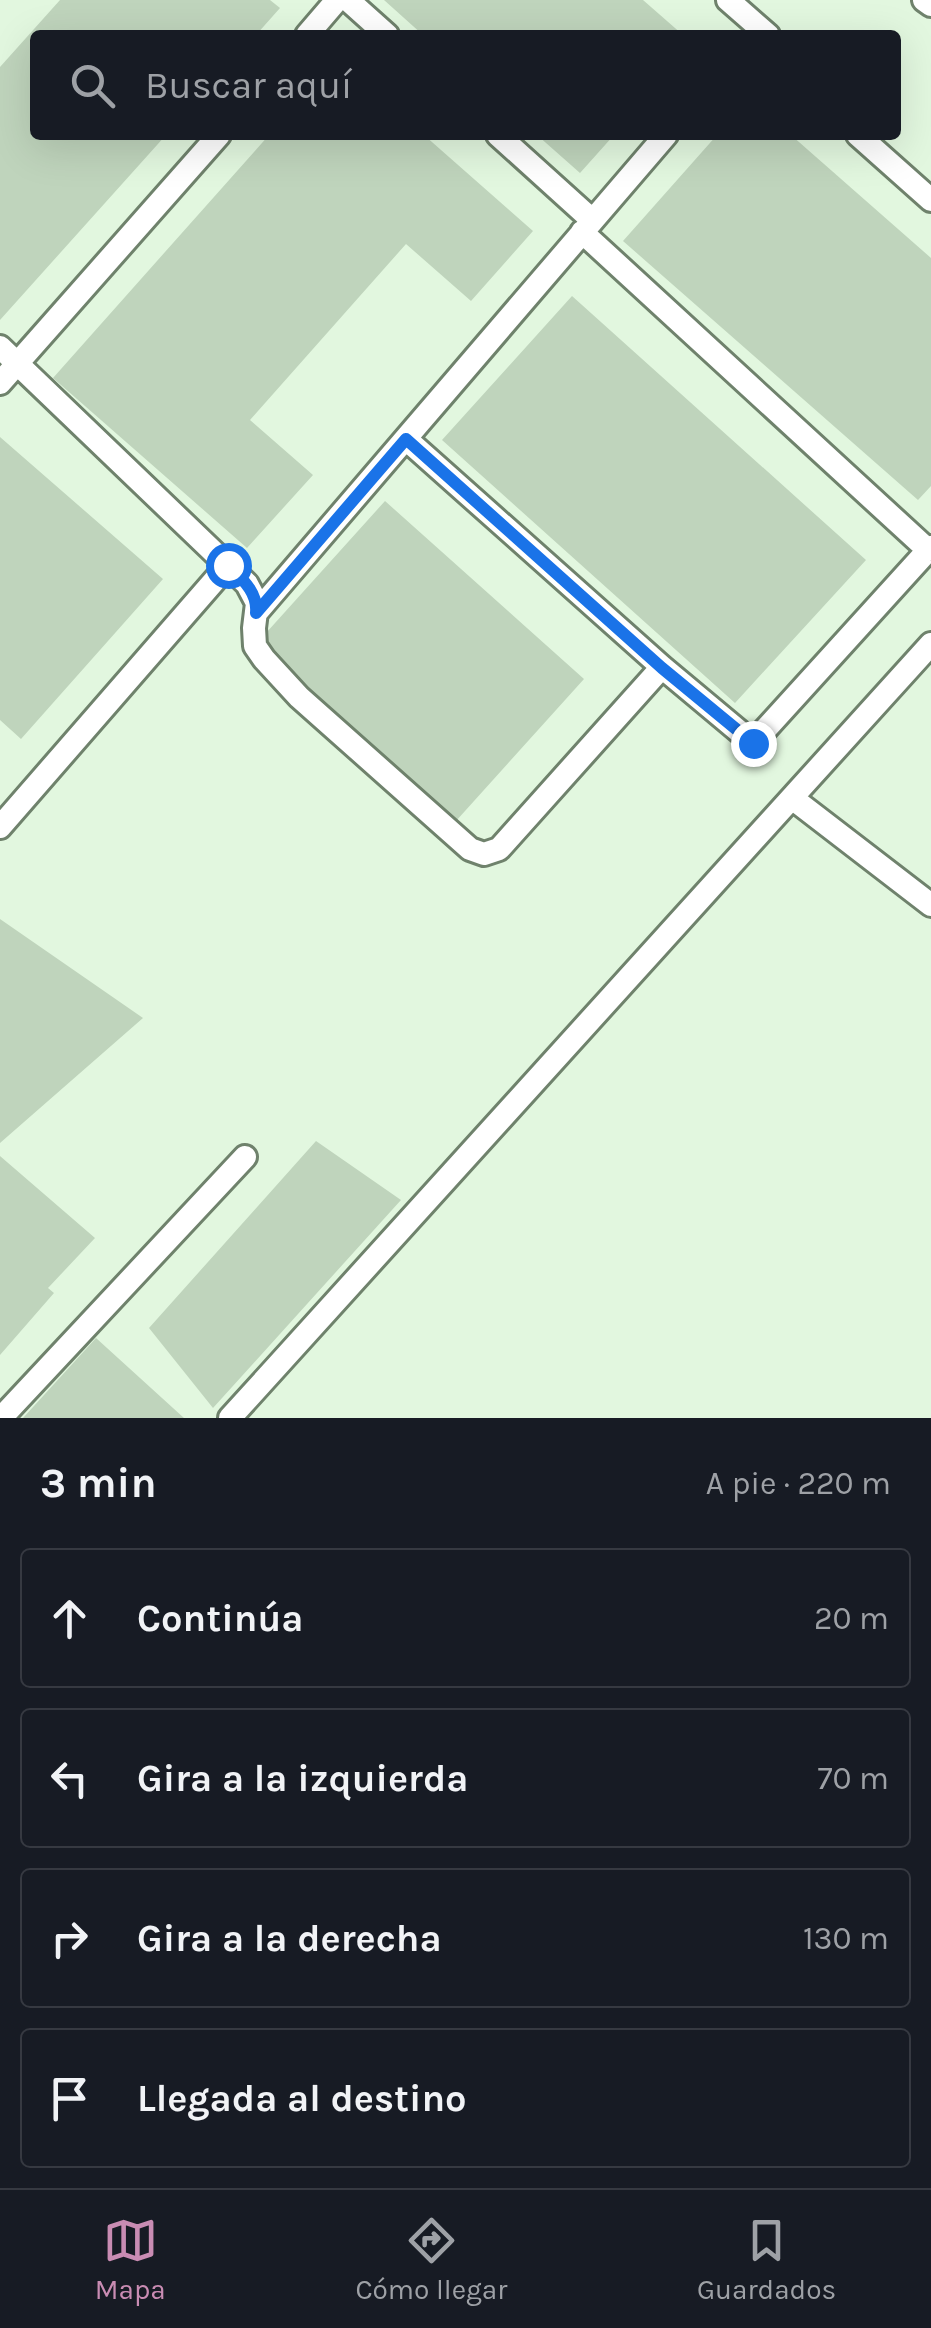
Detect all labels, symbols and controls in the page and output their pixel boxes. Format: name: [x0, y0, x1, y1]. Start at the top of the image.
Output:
search box: [30, 30, 901, 140]
icon: search: [65, 58, 120, 113]
text: Buscar aquí: [145, 63, 352, 108]
route start: [206, 543, 252, 589]
route end: [731, 721, 777, 767]
text: 3 min: [40, 1458, 157, 1508]
text: A pie · 220 m: [706, 1465, 891, 1502]
icon: ahead: [42, 1591, 97, 1646]
text: Continúa: [137, 1596, 303, 1641]
text: 20 m: [814, 1600, 889, 1637]
icon: left: [42, 1751, 97, 1806]
text: Gira a la izquierda: [137, 1756, 469, 1801]
text: 70 m: [817, 1760, 889, 1797]
icon: right: [42, 1911, 97, 1966]
text: Gira a la derecha: [137, 1916, 442, 1961]
text: 130 m: [803, 1920, 889, 1957]
icon: arrive: [42, 2071, 97, 2126]
text: Llegada al destino: [137, 2076, 467, 2121]
tab: Mapa: [95, 2213, 166, 2306]
tab: Cómo llegar: [355, 2213, 507, 2306]
tab: Guardados: [697, 2213, 836, 2306]

